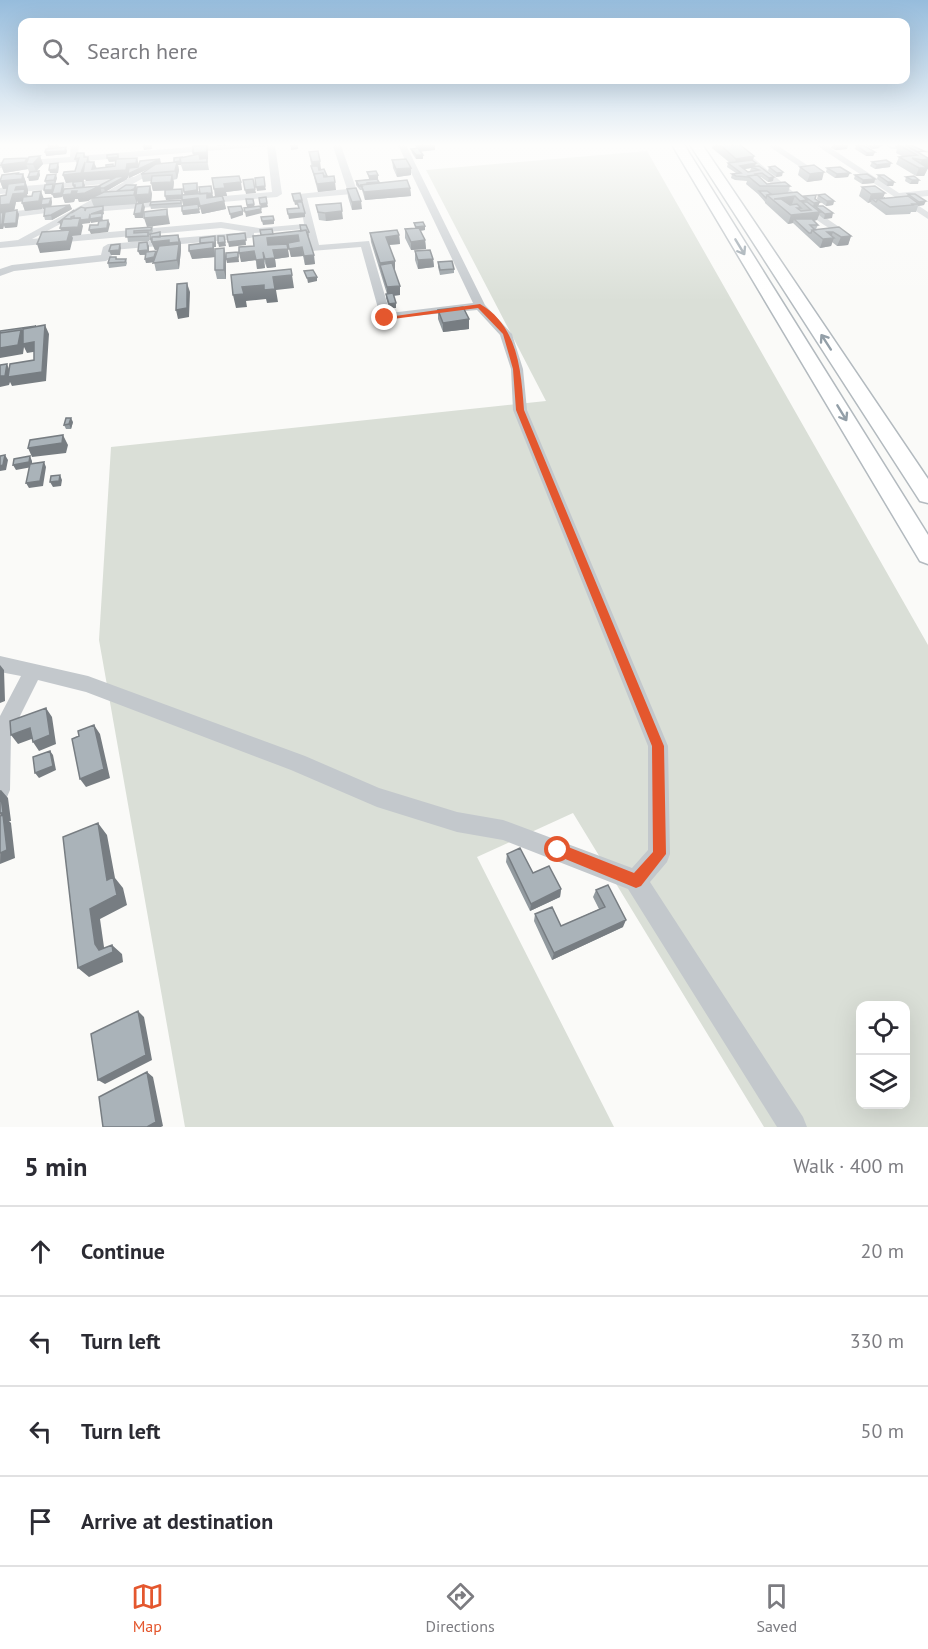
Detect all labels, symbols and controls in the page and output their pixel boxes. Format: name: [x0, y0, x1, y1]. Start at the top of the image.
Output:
search box: [18, 18, 910, 84]
icon: search: [39, 35, 72, 68]
text: Search here: [87, 37, 198, 65]
one-way arrow: [735, 238, 747, 255]
route end: [371, 304, 397, 330]
one-way arrow: [820, 334, 832, 351]
one-way arrow: [836, 404, 848, 421]
route start: [544, 836, 570, 862]
map controls: [856, 1001, 910, 1109]
button: locate: [856, 1001, 910, 1055]
button: layers: [856, 1055, 910, 1109]
text: 5 min: [24, 1150, 87, 1183]
text: Walk · 400 m: [793, 1153, 904, 1179]
icon: ahead: [24, 1235, 57, 1268]
text: Continue: [81, 1237, 165, 1265]
text: 20 m: [861, 1238, 904, 1264]
icon: left: [24, 1325, 57, 1358]
text: Turn left: [81, 1327, 161, 1355]
text: 330 m: [850, 1328, 904, 1354]
icon: left: [24, 1415, 57, 1448]
text: Turn left: [81, 1417, 161, 1445]
text: 50 m: [861, 1418, 904, 1444]
icon: arrive: [24, 1505, 57, 1538]
text: Arrive at destination: [81, 1507, 273, 1535]
tab: Map: [131, 1580, 164, 1636]
tab: Directions: [426, 1580, 495, 1636]
tab: Saved: [756, 1580, 797, 1636]

